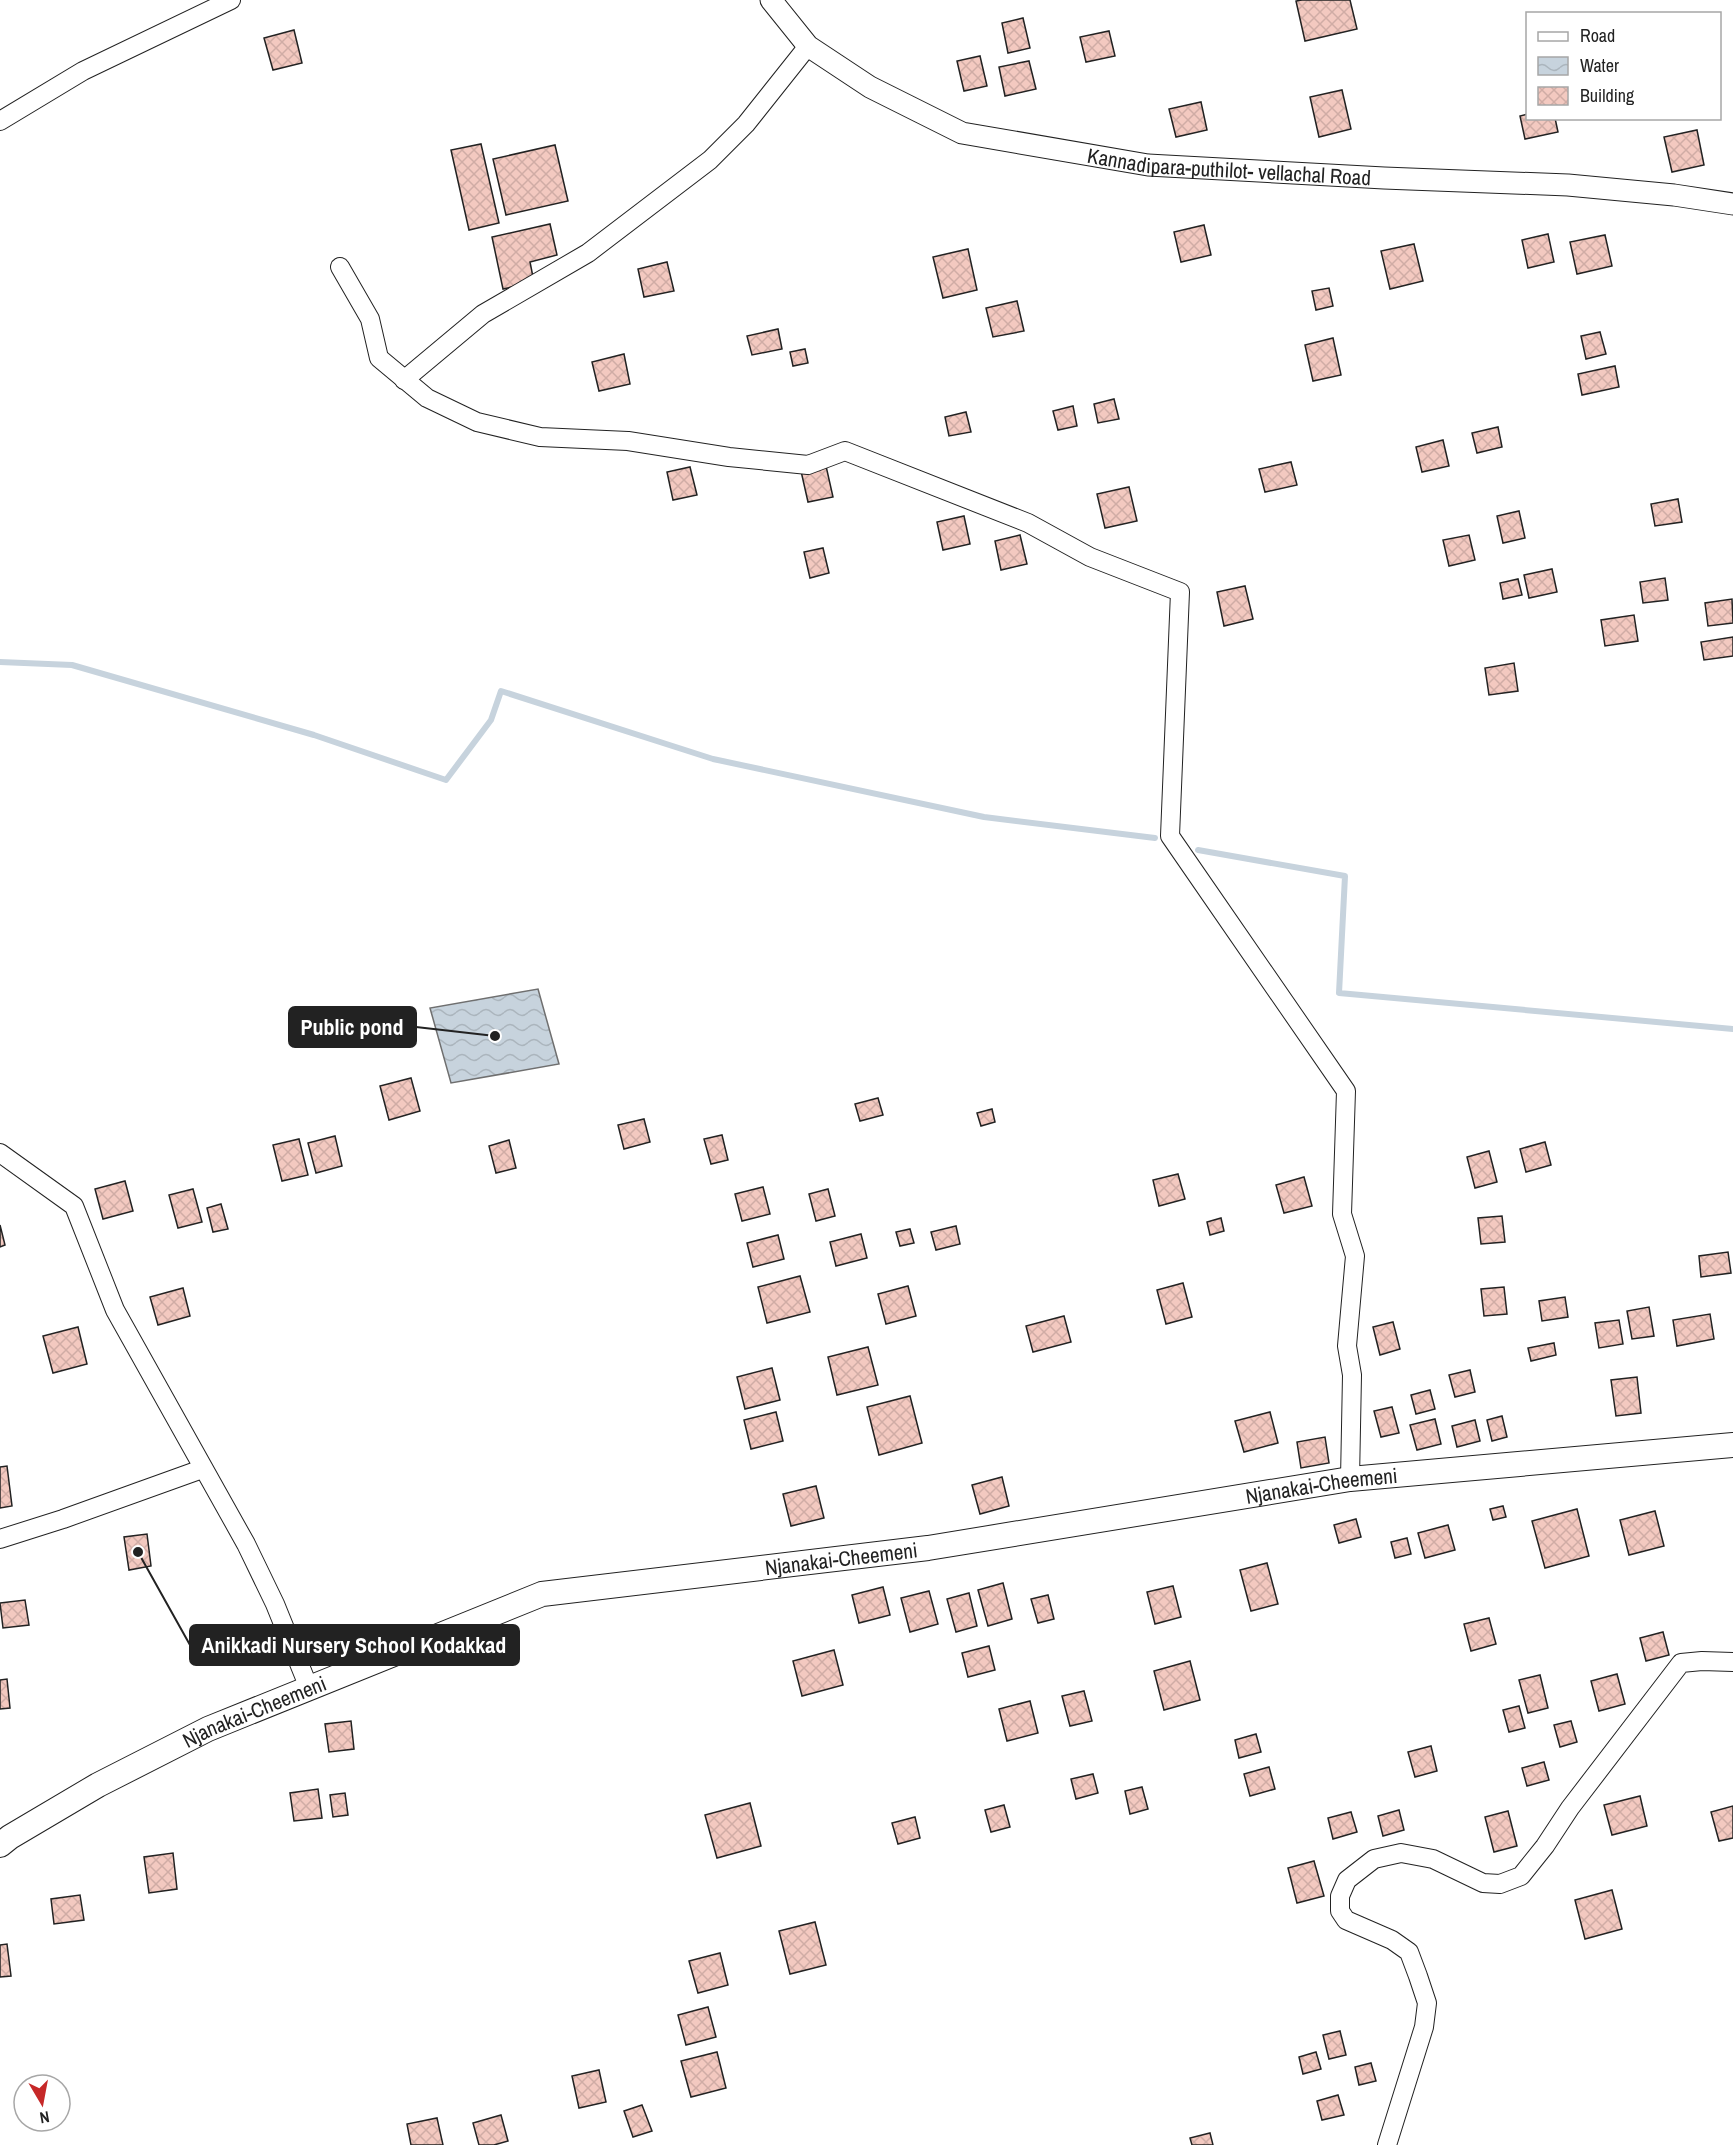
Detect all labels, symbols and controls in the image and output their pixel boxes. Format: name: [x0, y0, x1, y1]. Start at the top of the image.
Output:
legend: [1526, 12, 1721, 120]
text: Road: [1580, 23, 1615, 48]
text: Water: [1580, 53, 1619, 78]
text: Building: [1580, 83, 1635, 108]
street label: Kannadipara-puthilot- vellachal Road: [1085, 140, 1372, 192]
callout: Public pond: [289, 1007, 416, 1047]
text: Public pond: [300, 1012, 404, 1042]
street label: Njanakai-Cheemeni: [1243, 1460, 1399, 1510]
street label: Njanakai-Cheemeni: [763, 1535, 919, 1582]
callout: Anikkadi Nursery School Kodakkad: [190, 1625, 519, 1665]
text: Anikkadi Nursery School Kodakkad: [202, 1630, 506, 1660]
street label: Njanakai-Cheemeni: [177, 1668, 330, 1754]
north arrow: [12, 2073, 72, 2133]
text: N: [38, 2106, 51, 2129]

